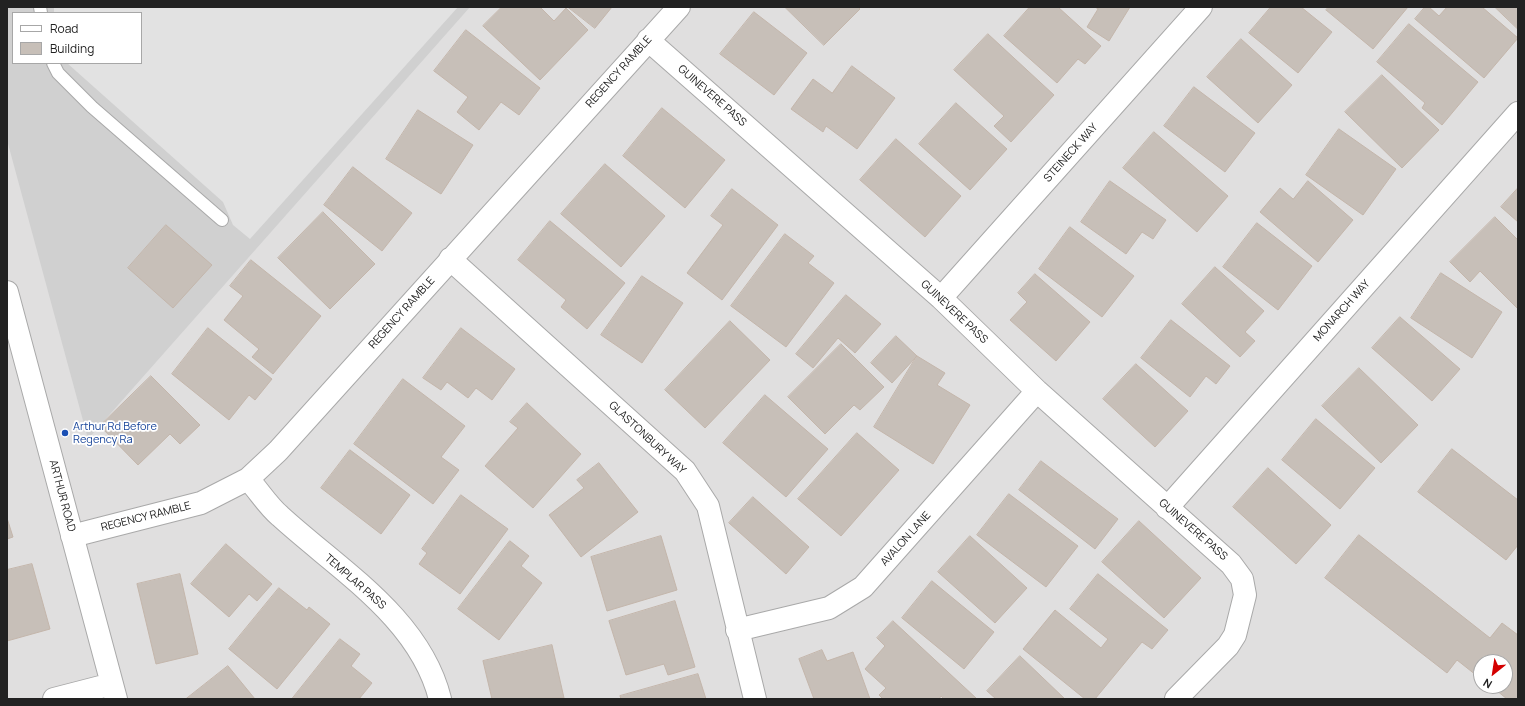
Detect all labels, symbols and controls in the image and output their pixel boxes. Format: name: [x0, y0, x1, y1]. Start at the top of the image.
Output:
legend: [12, 12, 142, 64]
text: Road: [50, 20, 78, 37]
street label: REGENCY RAMBLE: [583, 33, 655, 111]
text: Building: [50, 40, 94, 57]
street label: GUINEVERE PASS: [675, 63, 749, 129]
street label: STEINECK WAY: [1041, 121, 1101, 185]
street label: REGENCY RAMBLE: [366, 274, 438, 352]
street label: GUINEVERE PASS: [918, 278, 990, 346]
street label: MONARCH WAY: [1311, 278, 1373, 344]
street label: GLASTONBURY WAY: [606, 399, 688, 477]
place label: Arthur Rd Before Regency Ra: [73, 420, 157, 446]
marker: Arthur Rd Before Regency Ra: [60, 428, 70, 438]
street label: ARTHUR ROAD: [46, 459, 78, 533]
street label: GUINEVERE PASS: [1156, 497, 1230, 563]
street label: REGENCY RAMBLE: [100, 499, 192, 535]
street label: AVALON LANE: [878, 509, 934, 569]
street label: TEMPLAR PASS: [322, 552, 388, 612]
north arrow: [1473, 654, 1513, 694]
text: N: [1480, 675, 1494, 692]

